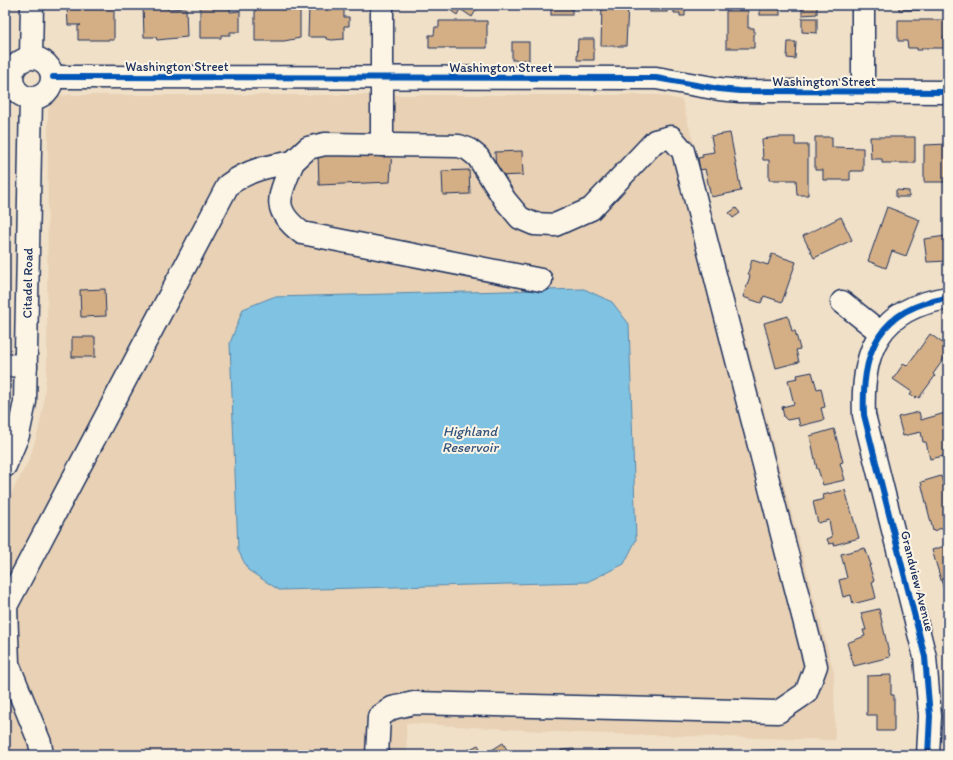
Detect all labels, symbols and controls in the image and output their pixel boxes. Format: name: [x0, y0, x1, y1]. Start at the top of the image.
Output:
street label: Washington Street: [125, 59, 229, 74]
street label: Washington Street: [449, 60, 553, 75]
street label: Washington Street: [772, 74, 876, 89]
street label: Citadel Road: [19, 247, 36, 319]
water label: Highland Reservoir: [442, 423, 499, 456]
street label: Grandview Avenue: [898, 529, 937, 633]

